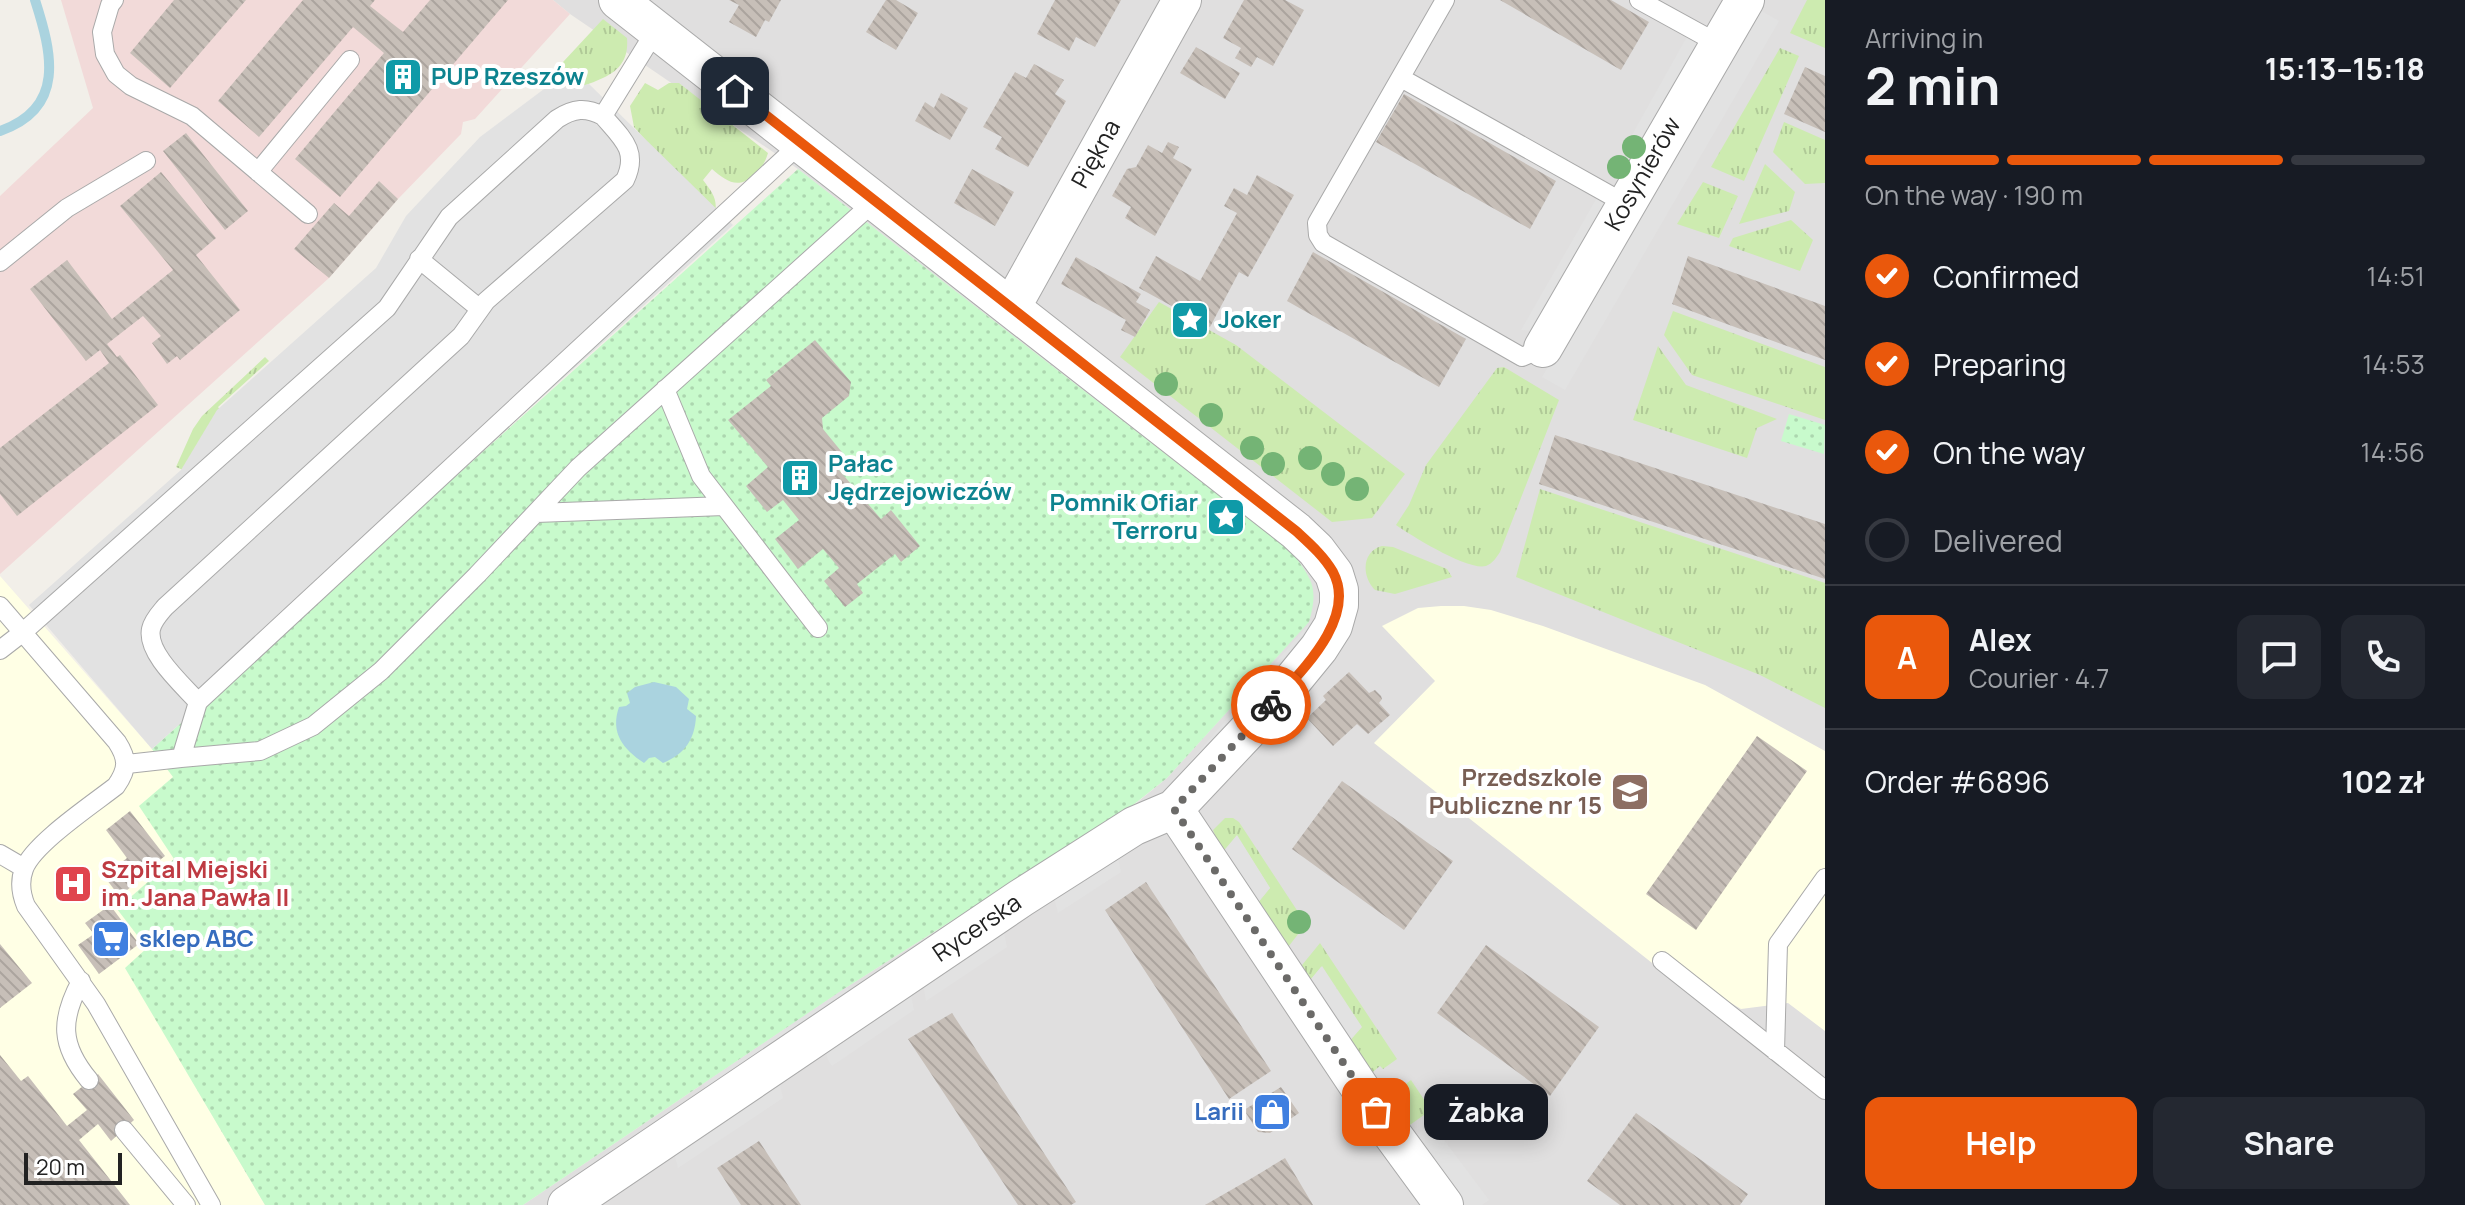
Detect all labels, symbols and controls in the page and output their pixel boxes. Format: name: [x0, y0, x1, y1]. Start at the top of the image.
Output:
text: Arriving in: [1865, 20, 1983, 56]
text: 15:13–15:18: [2265, 48, 2425, 89]
text: 2 min: [1865, 50, 2000, 121]
building icon: PUP Rzeszów: [382, 56, 424, 98]
pin: [701, 57, 769, 125]
place label: PUP Rzeszów: [431, 59, 584, 92]
icon: home: [713, 69, 757, 113]
street label: Kosynierów: [1596, 110, 1688, 236]
street label: Piękna: [1062, 113, 1127, 193]
text: On the way · 190 m: [1865, 177, 2083, 213]
icon: check: [1865, 254, 1909, 298]
text: Confirmed: [1933, 256, 2080, 297]
text: 14:51: [2367, 258, 2425, 294]
place icon: Joker: [1169, 299, 1211, 341]
place label: Joker: [1218, 302, 1282, 335]
icon: check: [1865, 342, 1909, 386]
text: Preparing: [1933, 344, 2067, 385]
text: 14:53: [2362, 346, 2425, 382]
icon: check: [1865, 430, 1909, 474]
text: On the way: [1933, 432, 2086, 473]
text: 14:56: [2361, 434, 2425, 470]
place label: Pałac Jędrzejowiczów: [828, 446, 1012, 507]
building icon: Pałac Jędrzejowiczów: [779, 457, 821, 499]
place label: Pomnik Ofiar Terroru: [1049, 485, 1198, 546]
place icon: Pomnik Ofiar Terroru: [1205, 496, 1247, 538]
text: Delivered: [1933, 520, 2063, 561]
button: chat: [2237, 615, 2321, 699]
button: phone: [2341, 615, 2425, 699]
text: Alex: [1969, 619, 2032, 660]
text: A: [1897, 637, 1917, 678]
text: Courier · 4.7: [1969, 660, 2109, 696]
courier: [1231, 665, 1311, 745]
icon: bike: [1249, 683, 1293, 727]
place label: Przedszkole Publiczne nr 15: [1429, 760, 1602, 821]
text: Order #6896: [1865, 761, 2050, 802]
text: 102 zł: [2341, 761, 2425, 802]
school or university icon: Przedszkole Publiczne nr 15: [1609, 771, 1651, 813]
place label: Szpital Miejski im. Jana Pawła II: [101, 852, 289, 913]
hospital icon: Szpital Miejski im. Jana Pawła II: [52, 863, 94, 905]
street label: Rycerska: [925, 885, 1027, 968]
supermarket icon: sklep ABC: [90, 918, 132, 960]
place label: sklep ABC: [139, 921, 254, 954]
pin: [1342, 1078, 1410, 1146]
callout: Żabka: [1424, 1084, 1548, 1140]
icon: bag: [1354, 1090, 1398, 1134]
shop icon: Larii: [1251, 1091, 1293, 1133]
place label: Larii: [1194, 1094, 1244, 1127]
text: Żabka: [1447, 1094, 1525, 1130]
button: Help: [1865, 1097, 2137, 1189]
button: Share: [2153, 1097, 2425, 1189]
scale bar: [24, 1149, 122, 1185]
text: 20 m: [36, 1152, 85, 1182]

